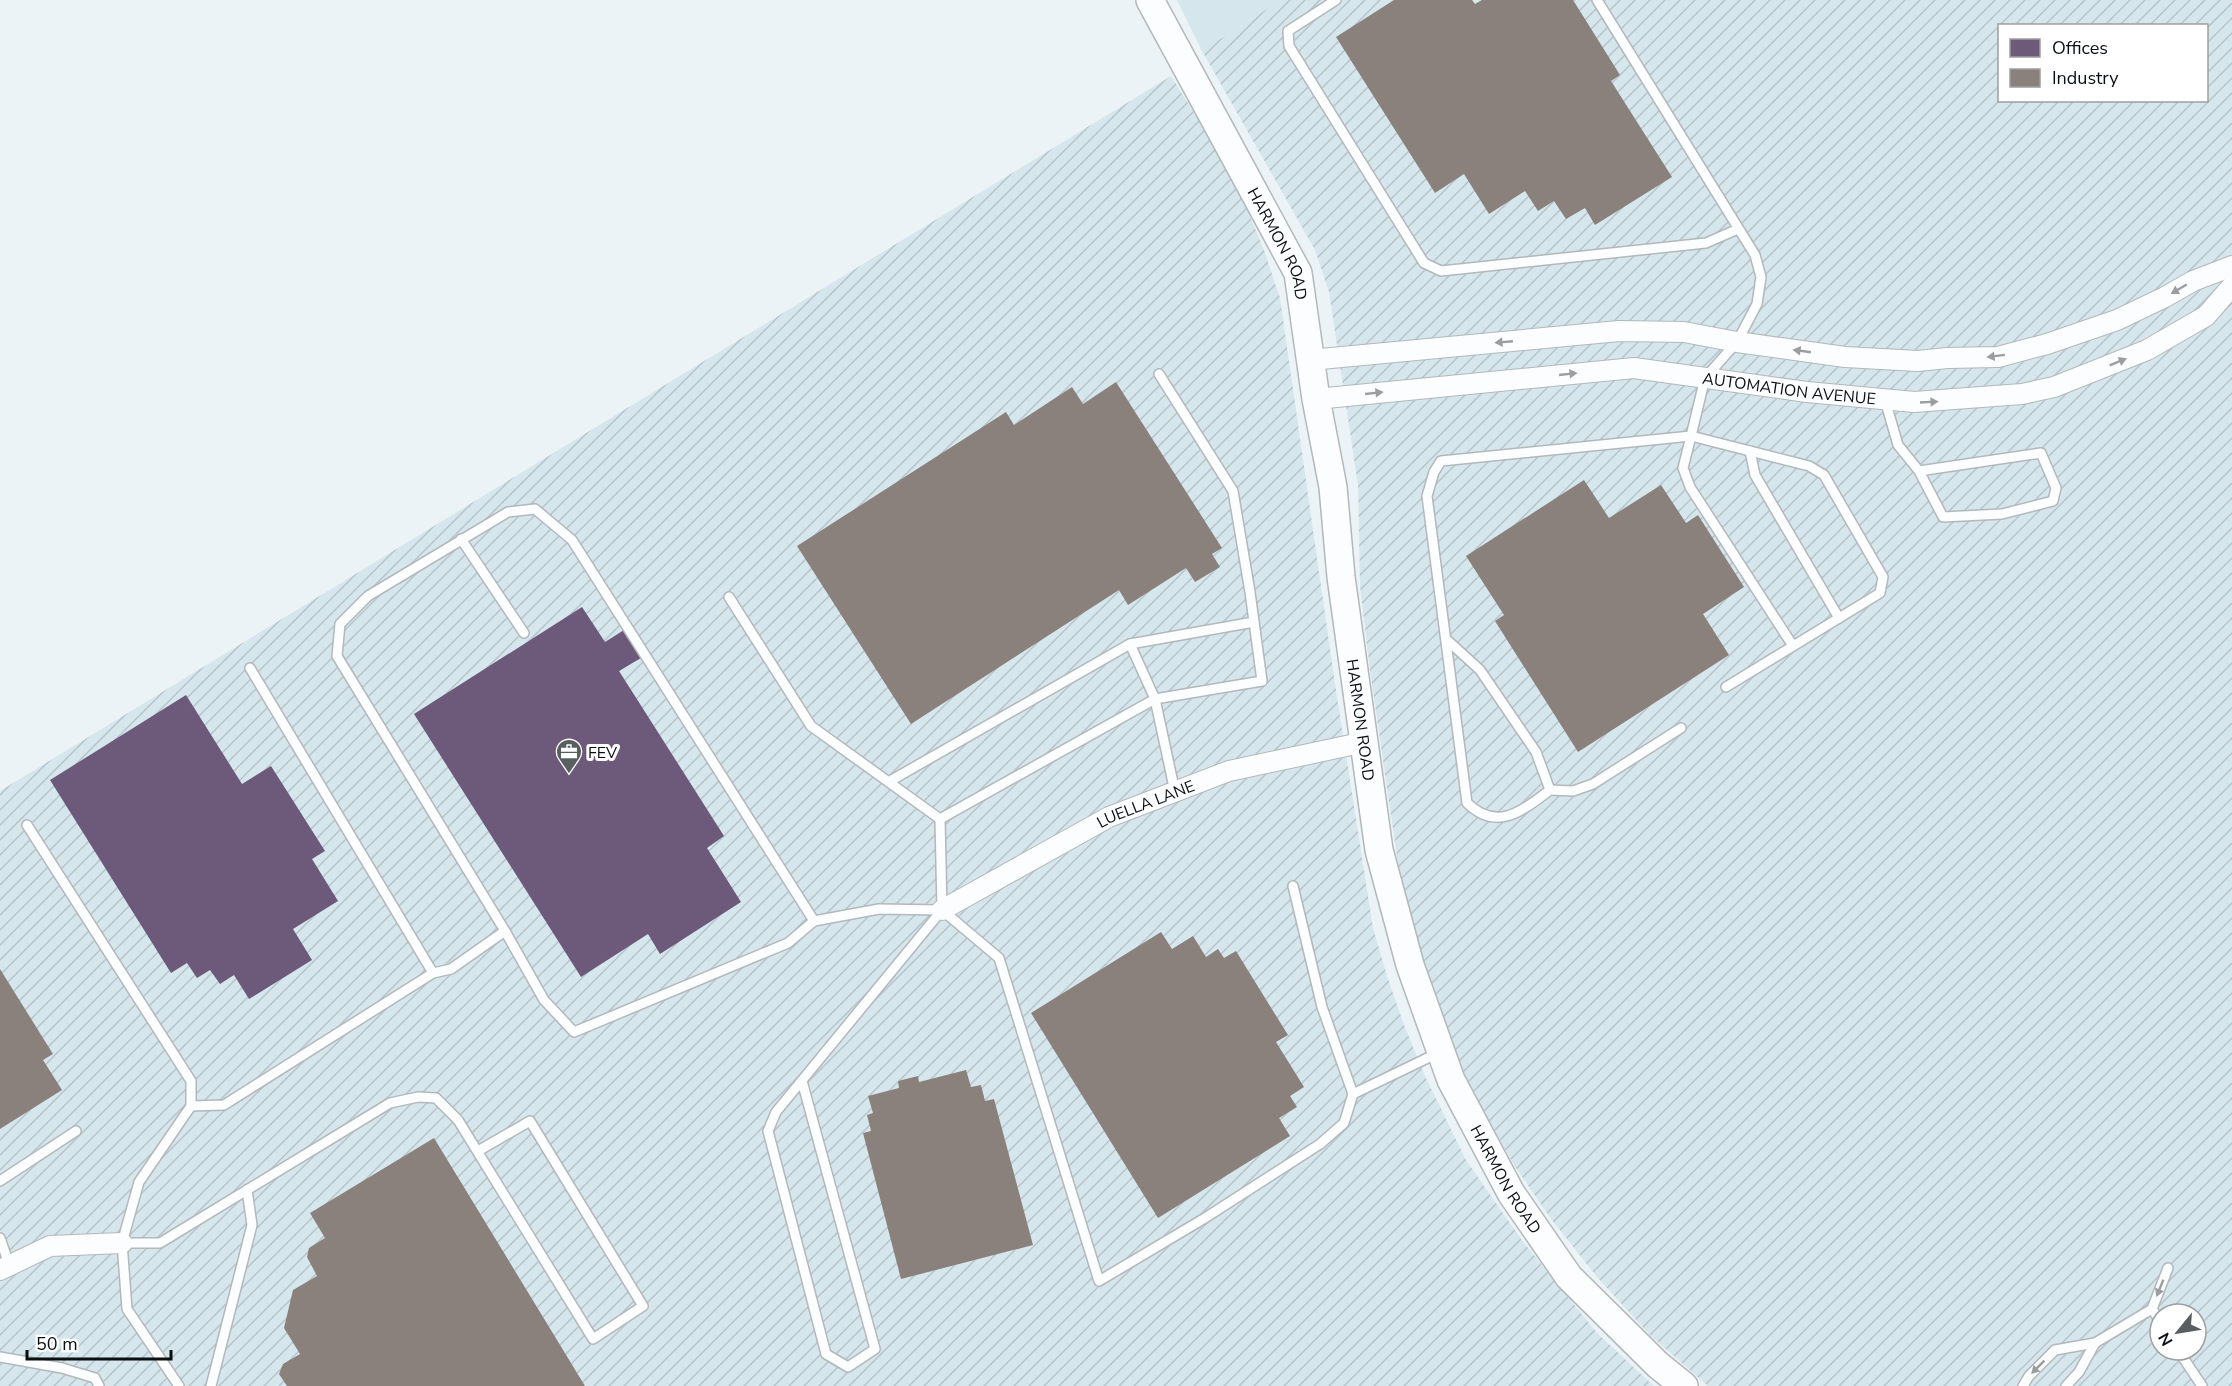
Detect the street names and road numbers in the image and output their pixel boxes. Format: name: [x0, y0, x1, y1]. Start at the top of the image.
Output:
street label: HARMON ROAD: [1242, 184, 1312, 301]
street label: AUTOMATION AVENUE: [1701, 368, 1877, 410]
street label: HARMON ROAD: [1341, 658, 1379, 782]
street label: LUELLA LANE: [1093, 775, 1198, 834]
street label: HARMON ROAD: [1465, 1121, 1546, 1238]

